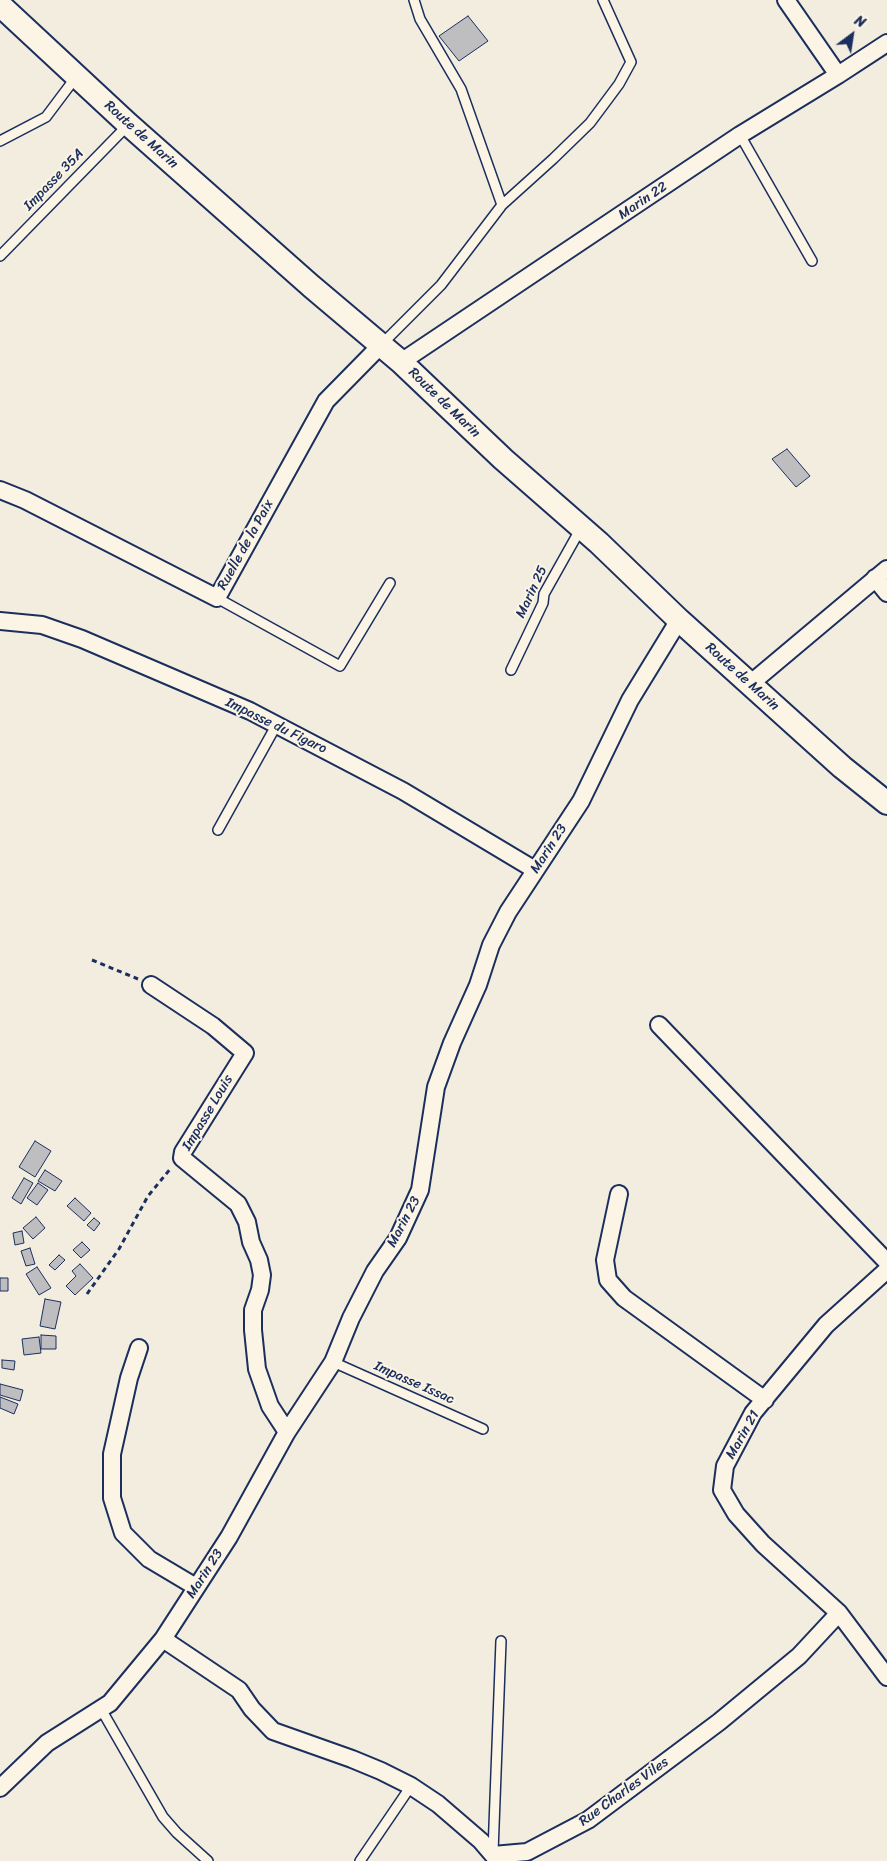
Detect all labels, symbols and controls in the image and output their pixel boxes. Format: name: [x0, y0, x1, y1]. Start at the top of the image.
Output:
text: N: [849, 8, 871, 35]
north arrow: [827, 10, 877, 60]
street label: Route de Marin: [101, 97, 181, 173]
street label: Impasse 35A: [20, 146, 88, 214]
street label: Marin 22: [615, 179, 671, 223]
street label: Route de Marin: [405, 365, 483, 441]
street label: Ruelle de la Paix: [214, 497, 278, 593]
street label: Marin 25: [513, 563, 551, 621]
street label: Route de Marin: [702, 639, 782, 715]
street label: Impasse du Figaro: [223, 694, 329, 758]
street label: Marin 23: [527, 821, 571, 877]
street label: Impasse Louis: [179, 1072, 237, 1154]
street label: Marin 23: [384, 1194, 424, 1250]
street label: Impasse Issac: [371, 1358, 457, 1408]
street label: Marin 21: [722, 1408, 764, 1462]
street label: Marin 23: [183, 1546, 227, 1602]
street label: Rue Charles Viles: [576, 1754, 672, 1830]

